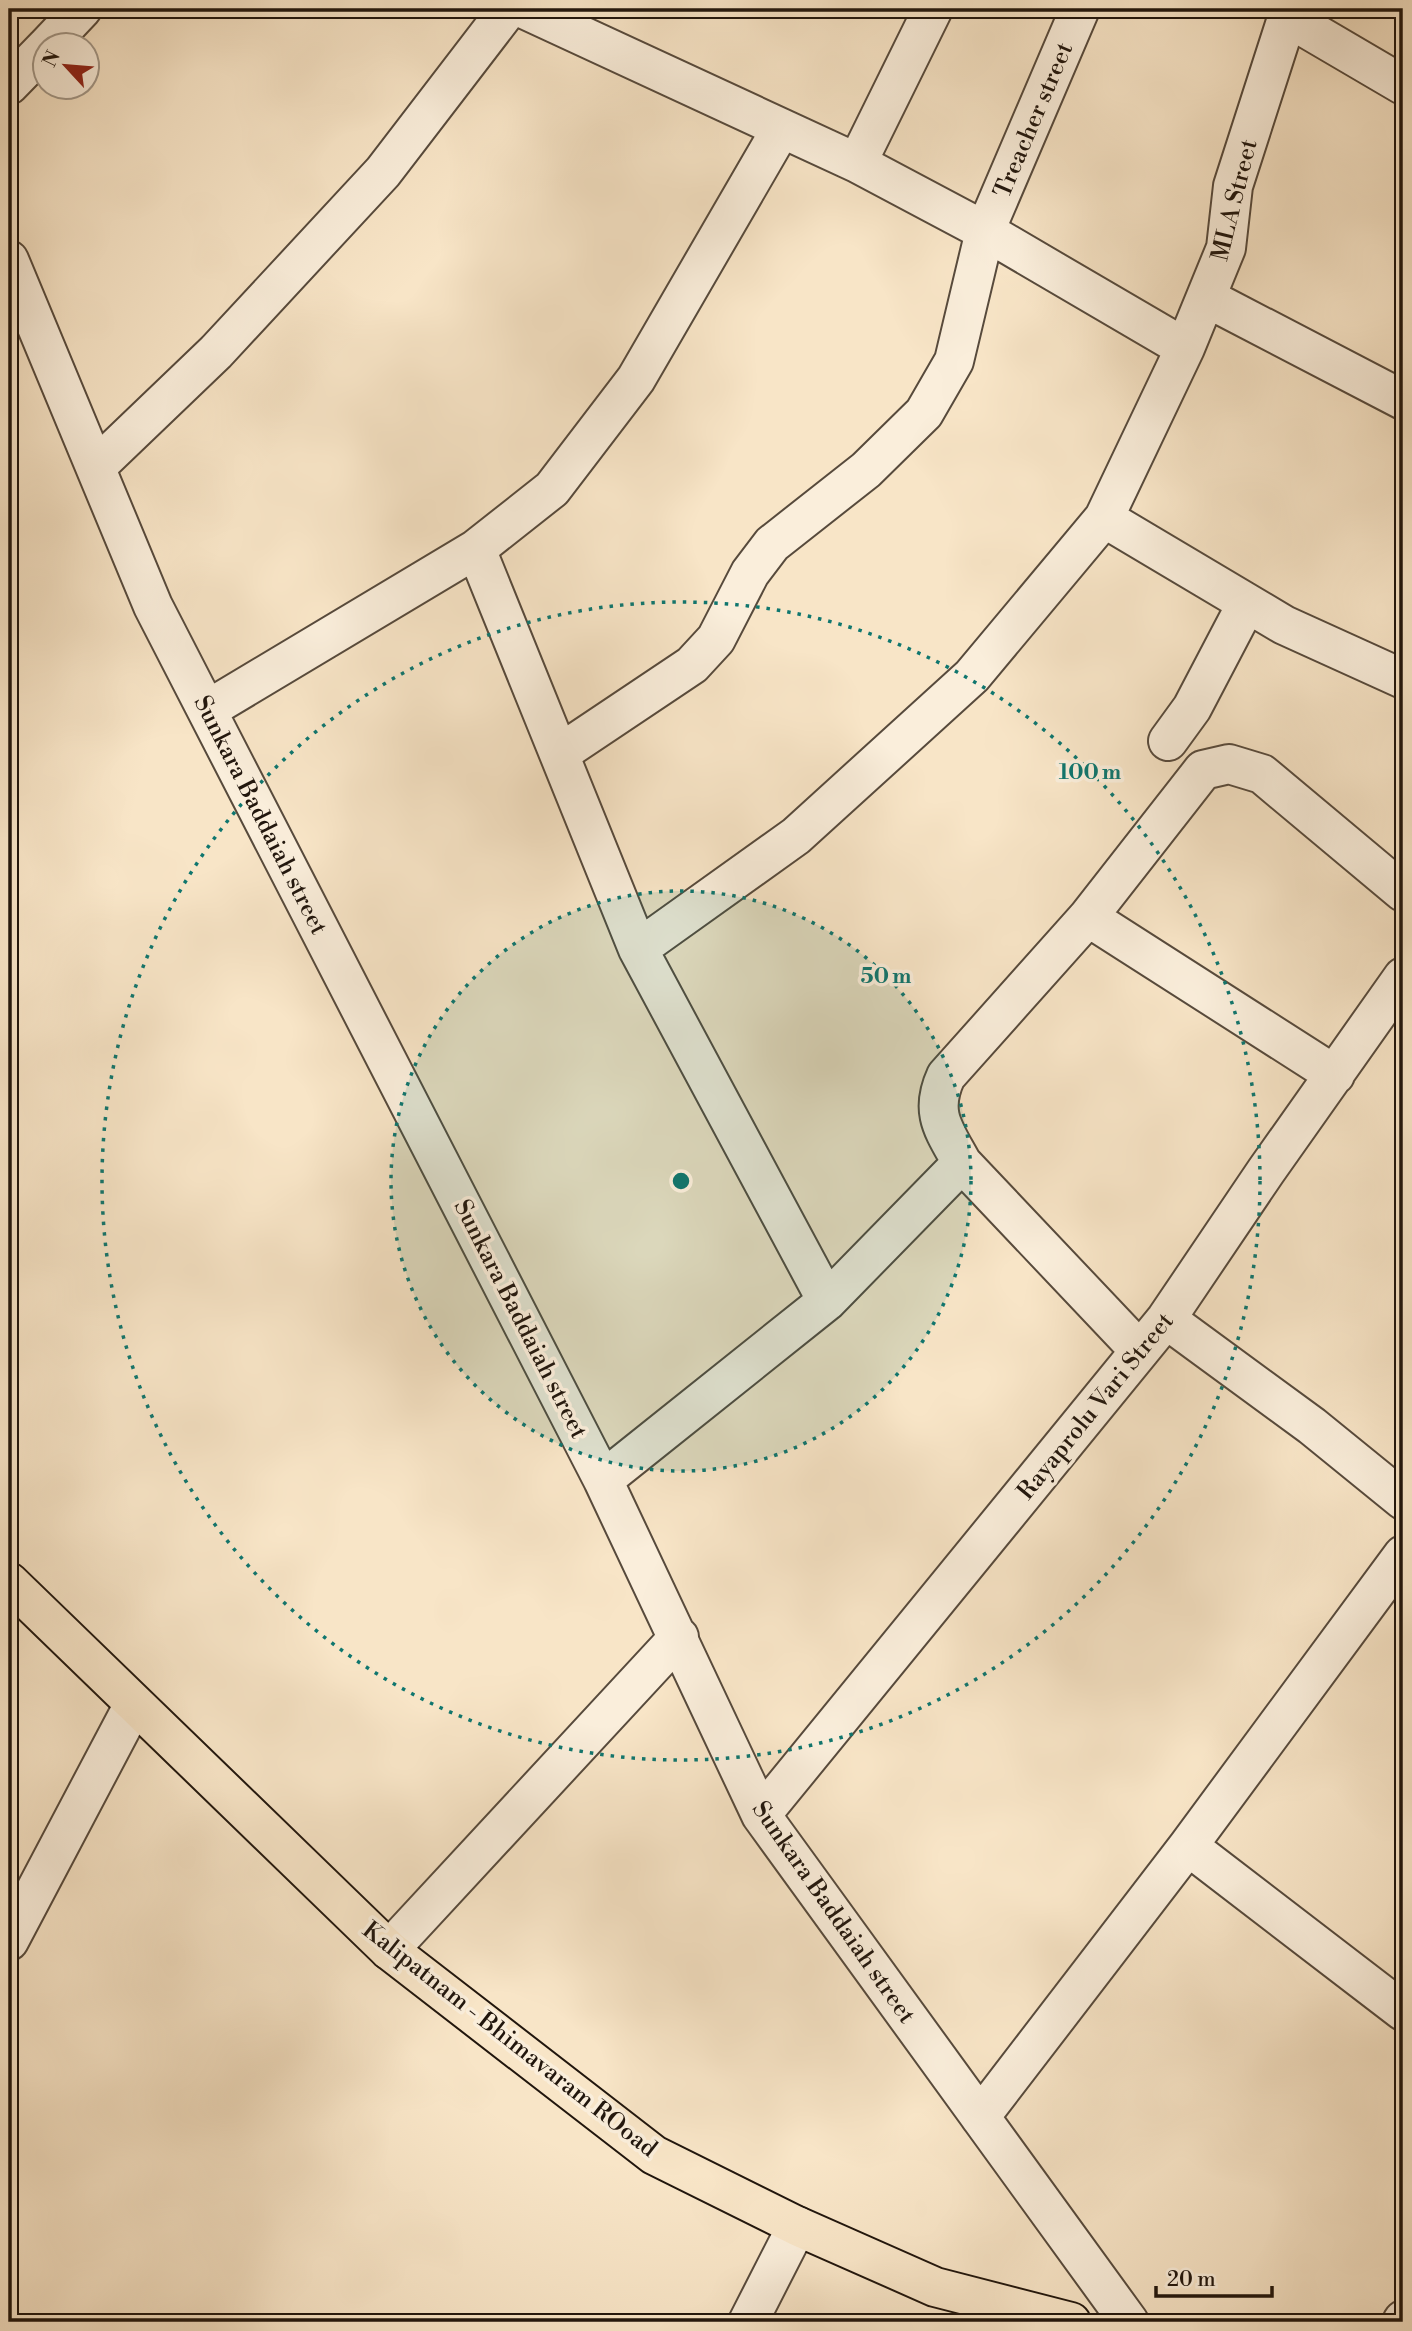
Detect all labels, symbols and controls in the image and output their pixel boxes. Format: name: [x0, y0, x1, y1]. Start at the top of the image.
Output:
north arrow: [32, 32, 102, 102]
street label: Treacher street: [988, 38, 1080, 203]
text: N: [38, 47, 66, 71]
street label: MLA Street: [1205, 136, 1265, 264]
street label: Sunkara Baddaiah street: [187, 691, 334, 941]
text: 100 m: [1059, 760, 1121, 786]
text: 50 m: [861, 964, 911, 990]
centre of rings: [669, 1169, 693, 1193]
street label: Sunkara Baddaiah street: [447, 1195, 594, 1445]
street label: Rayaprolu Vari Street: [1011, 1307, 1181, 1506]
street label: Sunkara Baddaiah street: [745, 1796, 922, 2030]
street label: Kalipatnam - Bhimavaram ROoad: [356, 1915, 663, 2164]
scale bar: [1156, 2254, 1272, 2298]
text: 20 m: [1167, 2267, 1216, 2293]

